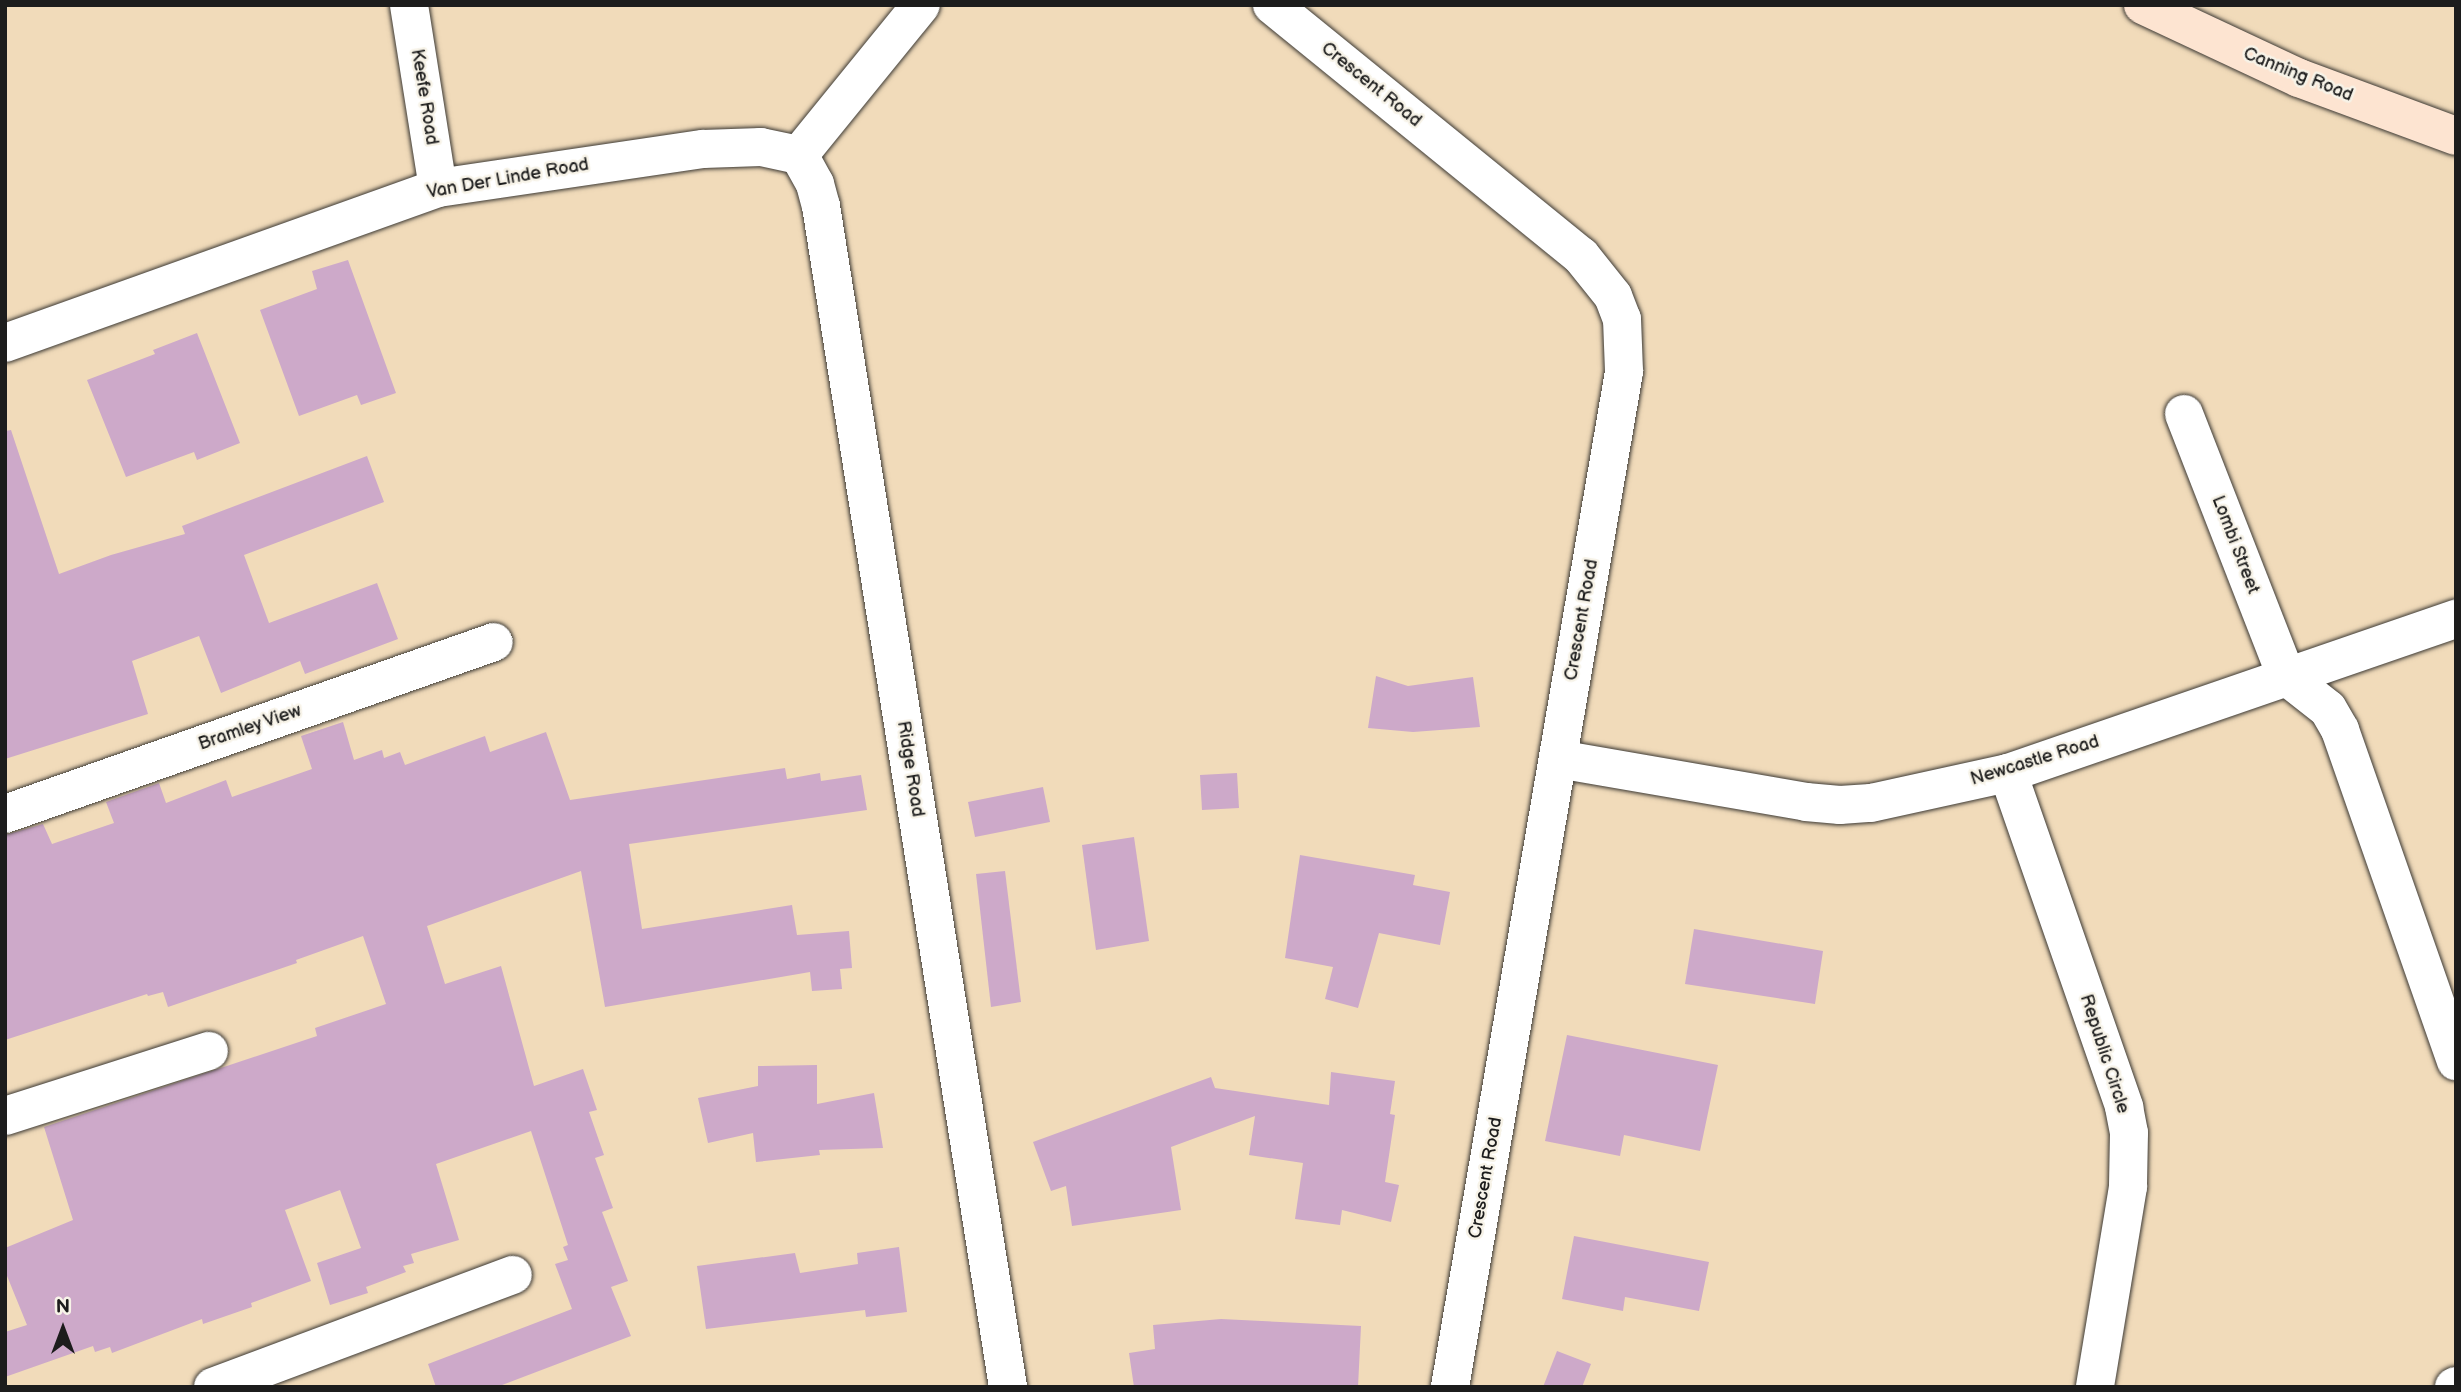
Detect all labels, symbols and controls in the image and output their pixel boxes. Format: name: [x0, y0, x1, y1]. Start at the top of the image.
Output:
street label: Crescent Road: [1316, 38, 1426, 132]
street label: Canning Road: [2240, 43, 2356, 107]
street label: Keefe Road: [406, 48, 442, 146]
street label: Van Der Linde Road: [425, 154, 591, 204]
street label: Lombi Street: [2206, 493, 2264, 597]
street label: Crescent Road: [1561, 558, 1603, 682]
street label: Bramley View: [195, 700, 305, 756]
street label: Ridge Road: [892, 720, 928, 818]
street label: Newcastle Road: [1968, 731, 2102, 791]
street label: Republic Circle: [2075, 992, 2133, 1116]
street label: Crescent Road: [1465, 1116, 1507, 1240]
north arrow: [28, 1294, 98, 1364]
text: N: [56, 1296, 70, 1319]

